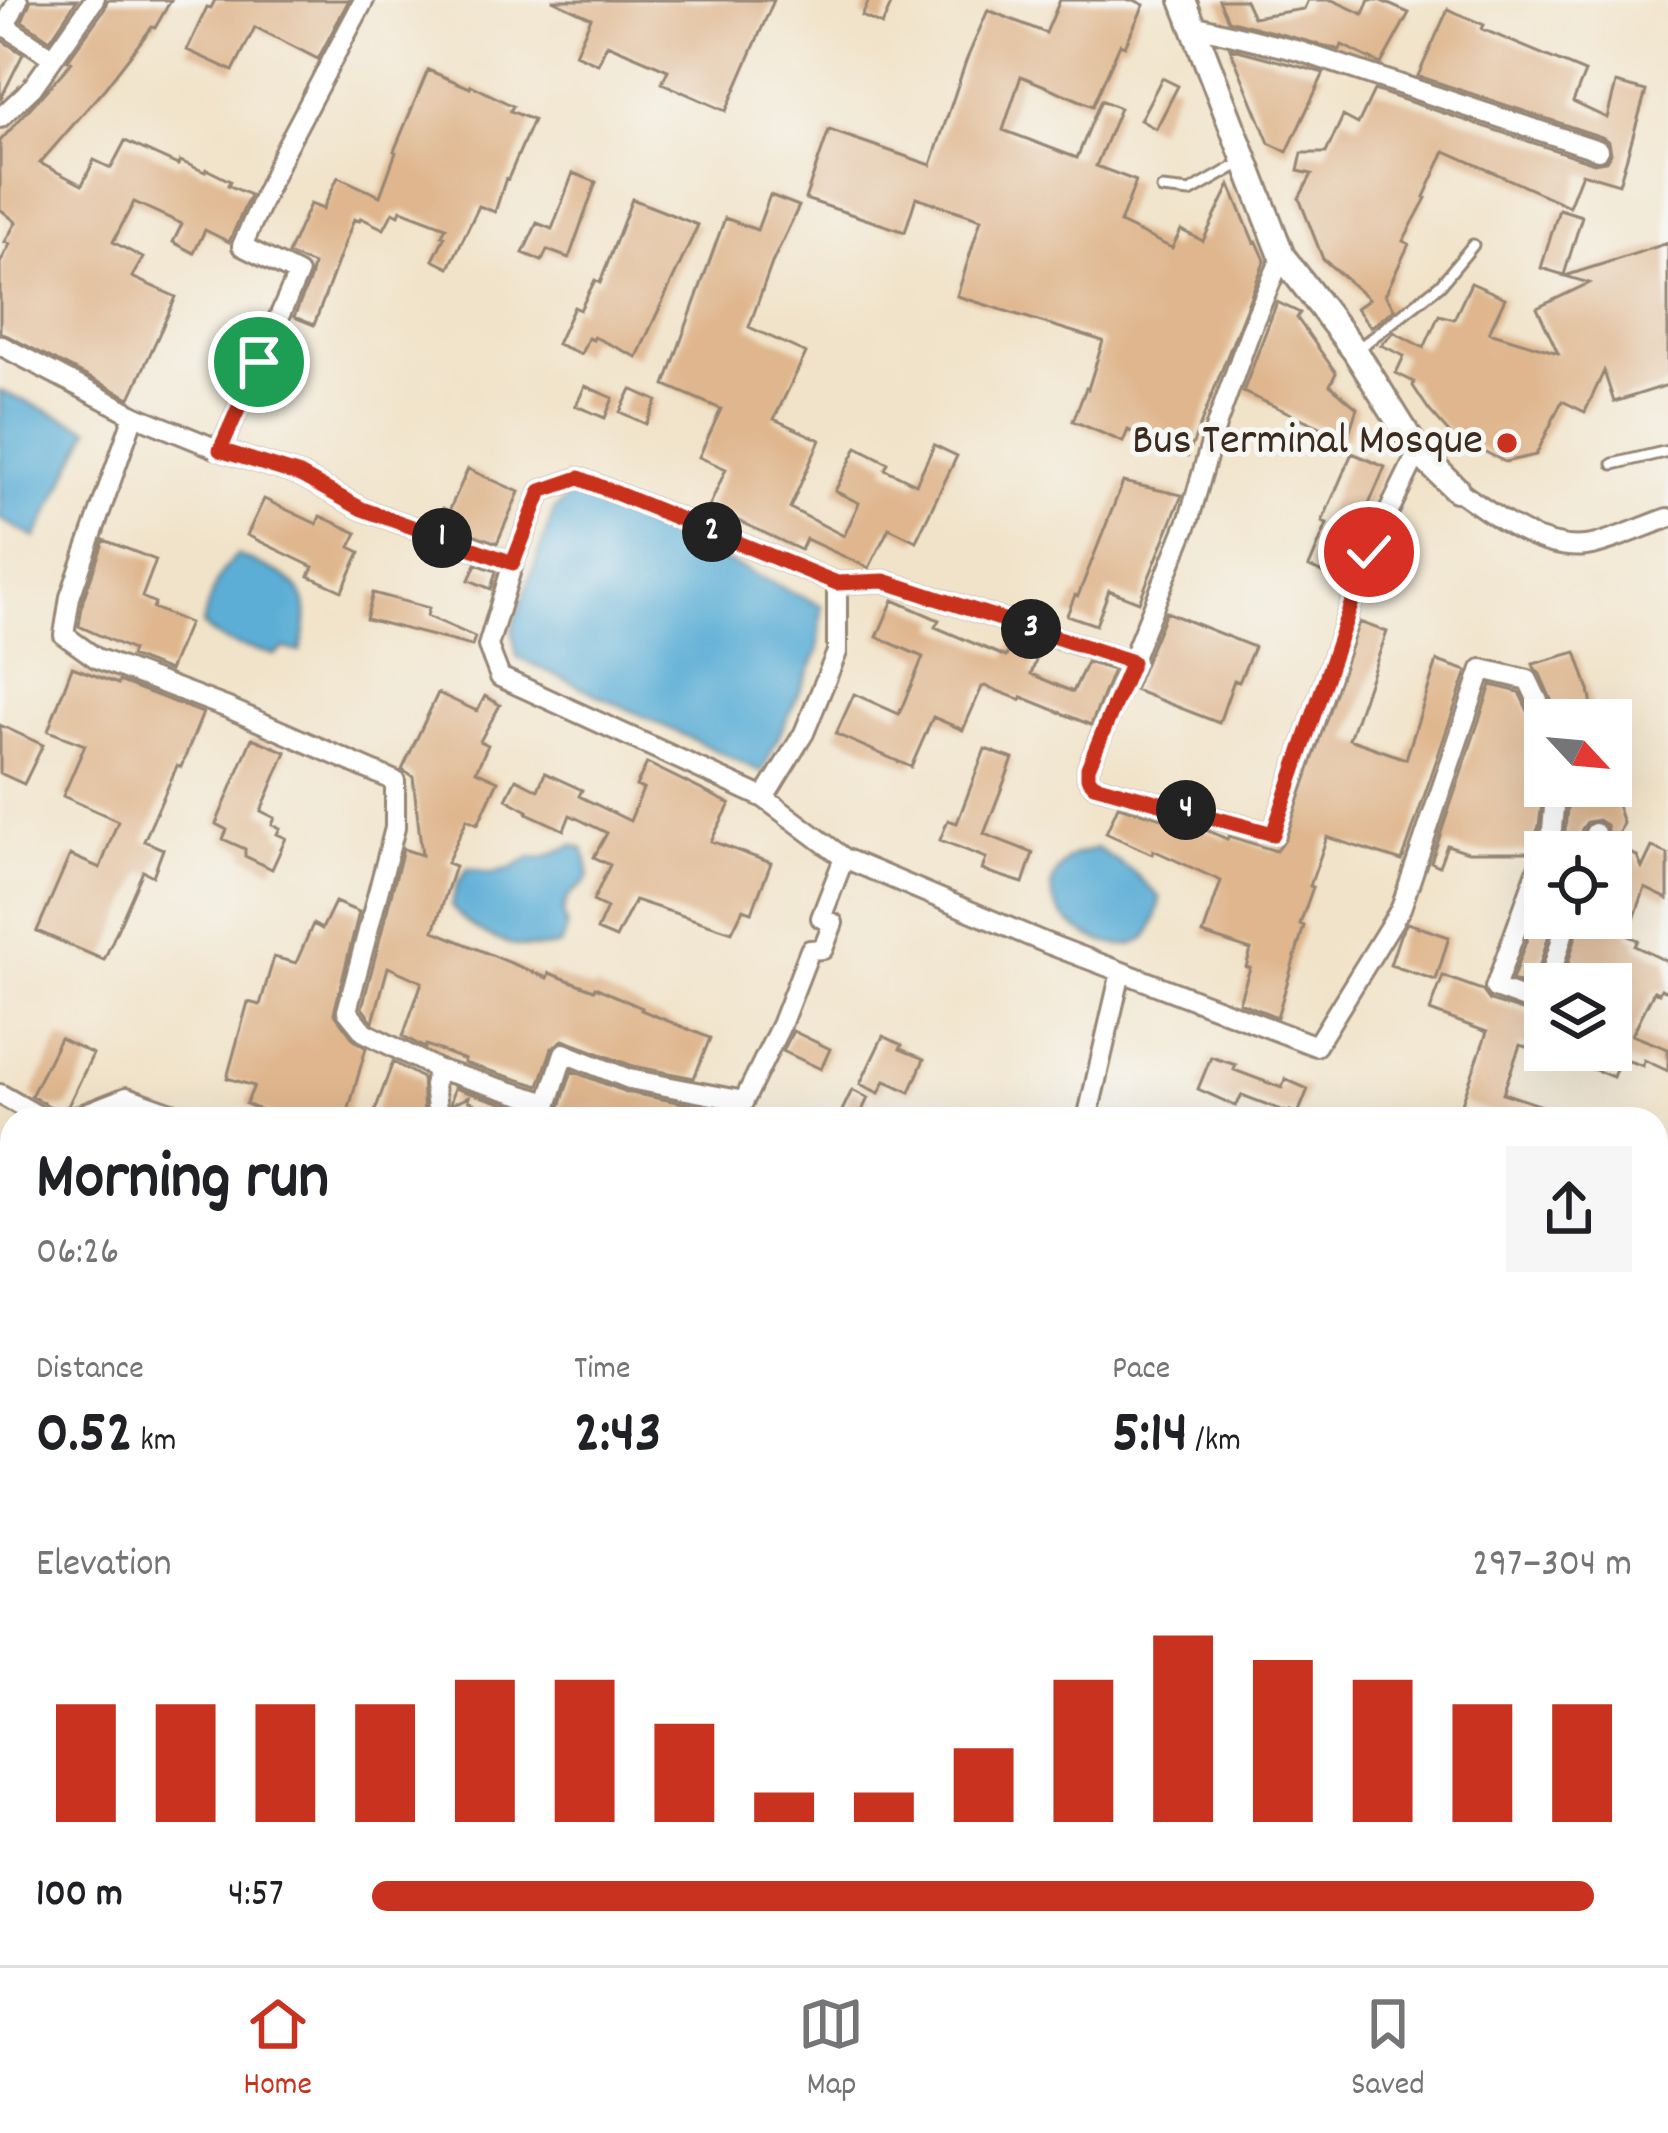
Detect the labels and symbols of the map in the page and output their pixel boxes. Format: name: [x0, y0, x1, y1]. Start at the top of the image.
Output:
pin: [208, 311, 310, 413]
place label: Bus Terminal Mosque: [1132, 411, 1483, 475]
marker: Bus Terminal Mosque: [1494, 430, 1520, 456]
pin: [1318, 501, 1420, 603]
pin: 2: [682, 502, 742, 562]
pin: 1: [412, 508, 472, 568]
pin: 3: [1001, 599, 1061, 659]
north arrow: [1524, 699, 1632, 807]
pin: 4: [1156, 780, 1216, 840]

